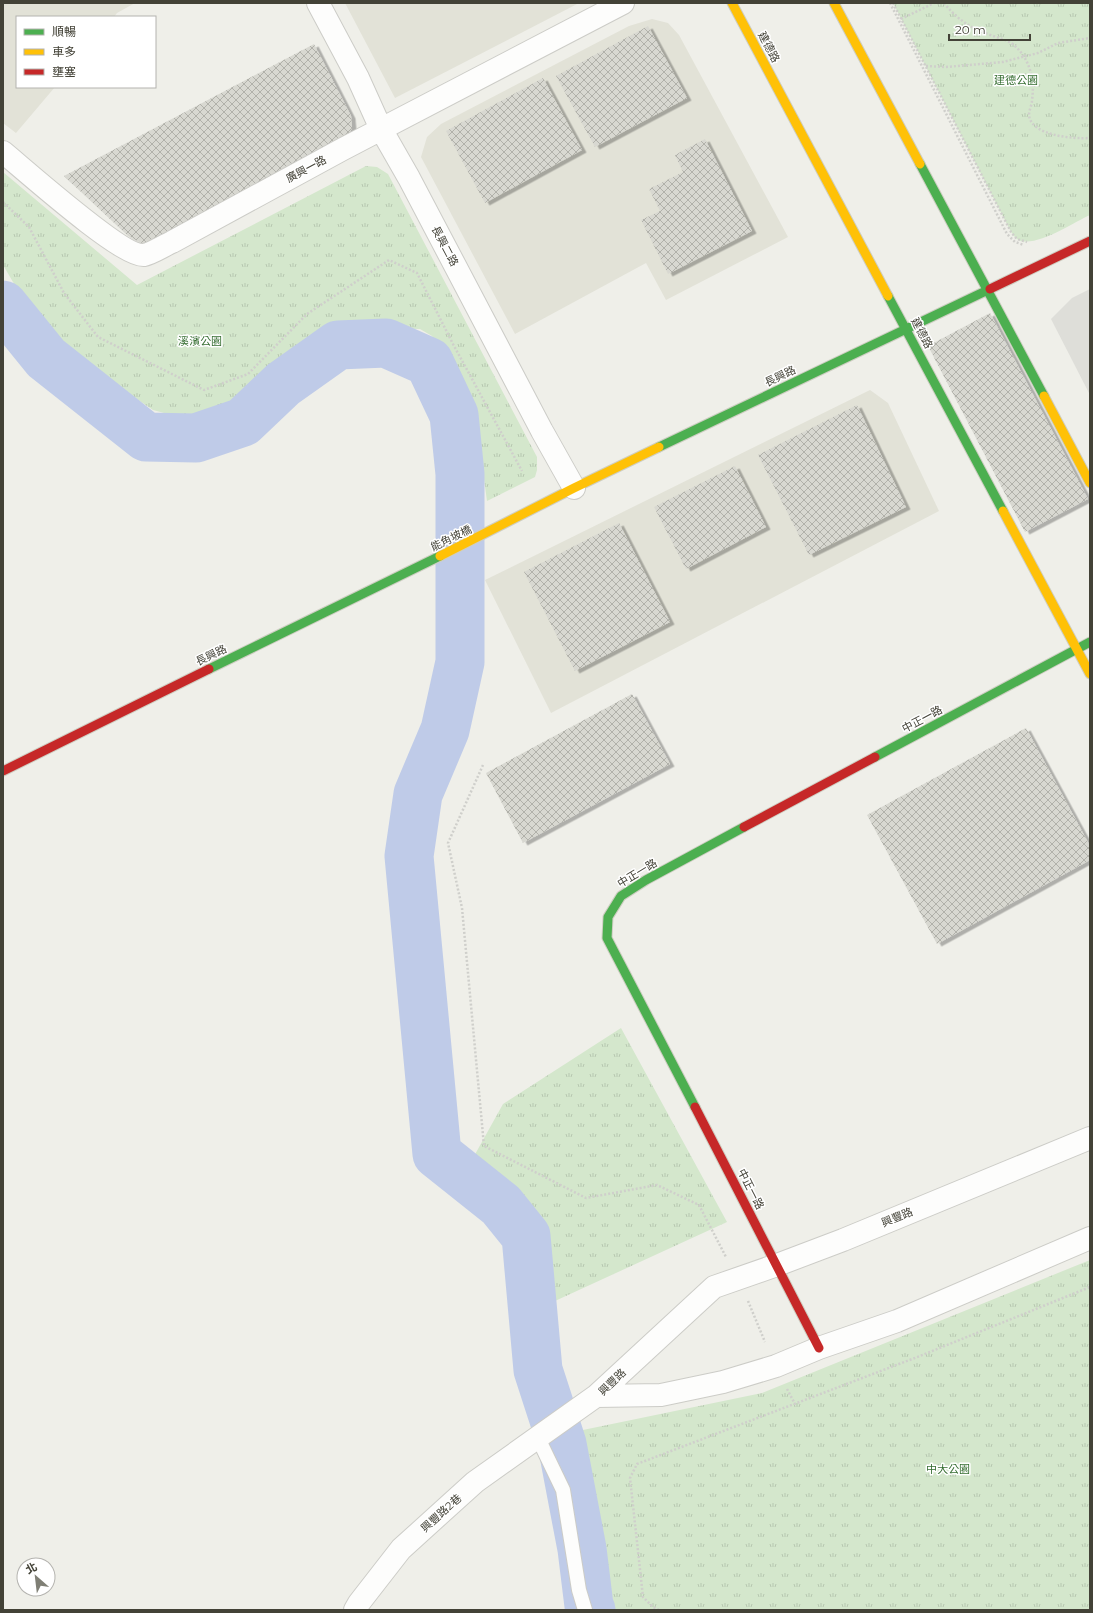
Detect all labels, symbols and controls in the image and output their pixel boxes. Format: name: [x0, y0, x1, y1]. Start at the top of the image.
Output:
legend: [16, 16, 156, 88]
scale bar: [949, 16, 1030, 42]
text: 20 m: [955, 22, 986, 37]
text: 順暢: [52, 24, 76, 39]
street label: 建德路: [755, 29, 783, 65]
text: 車多: [52, 44, 76, 59]
text: 壅塞: [52, 64, 76, 79]
park label: 建德公園: [994, 73, 1038, 87]
street label: 廣興一路: [283, 152, 329, 186]
street label: 長興二路: [428, 223, 462, 269]
street label: 建德路: [908, 315, 936, 351]
park label: 溪濱公園: [178, 334, 222, 348]
street label: 長興路: [762, 362, 798, 390]
street label: 能角坡橋: [428, 522, 474, 554]
street label: 長興路: [193, 641, 229, 669]
street label: 中正一路: [899, 702, 945, 736]
street label: 中正一路: [615, 856, 659, 890]
street label: 中正一路: [735, 1166, 767, 1212]
street label: 興豐路: [879, 1204, 915, 1230]
street label: 興豐路: [595, 1366, 629, 1398]
park label: 中大公園: [926, 1462, 970, 1476]
street label: 興豐路2巷: [418, 1491, 464, 1535]
north arrow: [16, 1557, 56, 1597]
text: 北: [23, 1559, 39, 1577]

